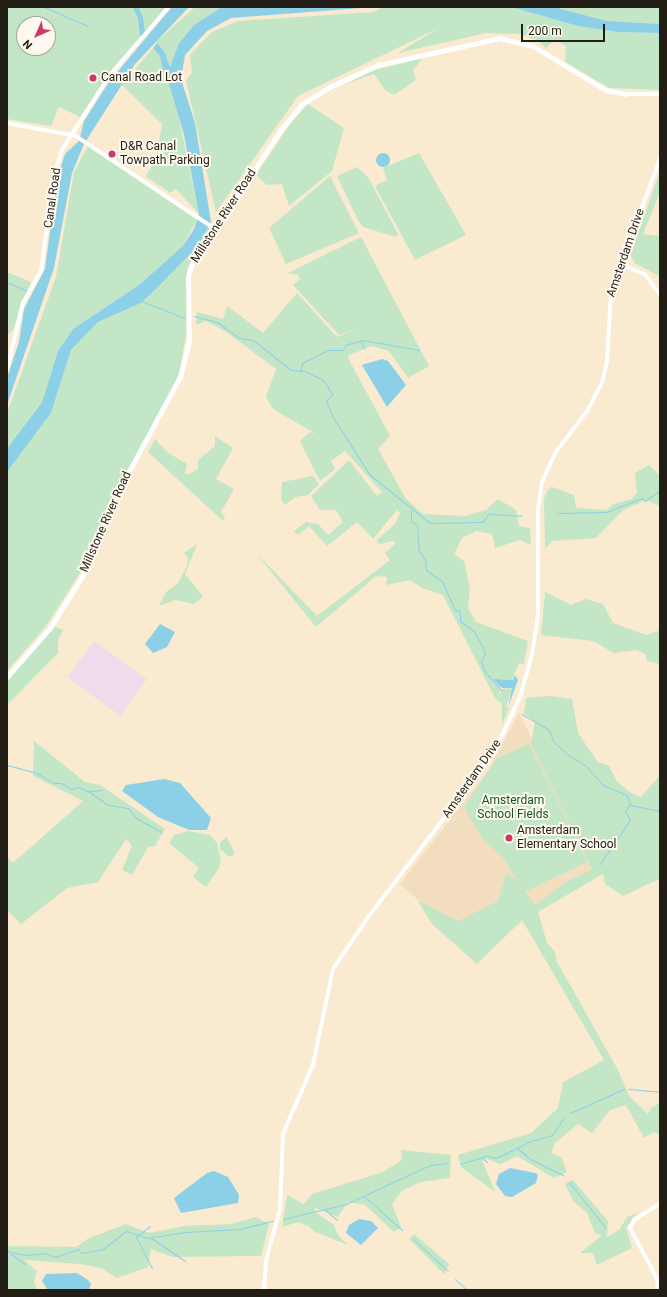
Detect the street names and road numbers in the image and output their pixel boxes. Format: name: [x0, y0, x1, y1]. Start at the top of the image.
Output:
street label: Millstone River Road: [188, 166, 260, 266]
street label: Canal Road: [42, 167, 64, 229]
street label: Amsterdam Drive: [604, 207, 648, 299]
street label: Millstone River Road: [77, 469, 135, 575]
street label: Amsterdam Drive: [440, 737, 504, 821]

